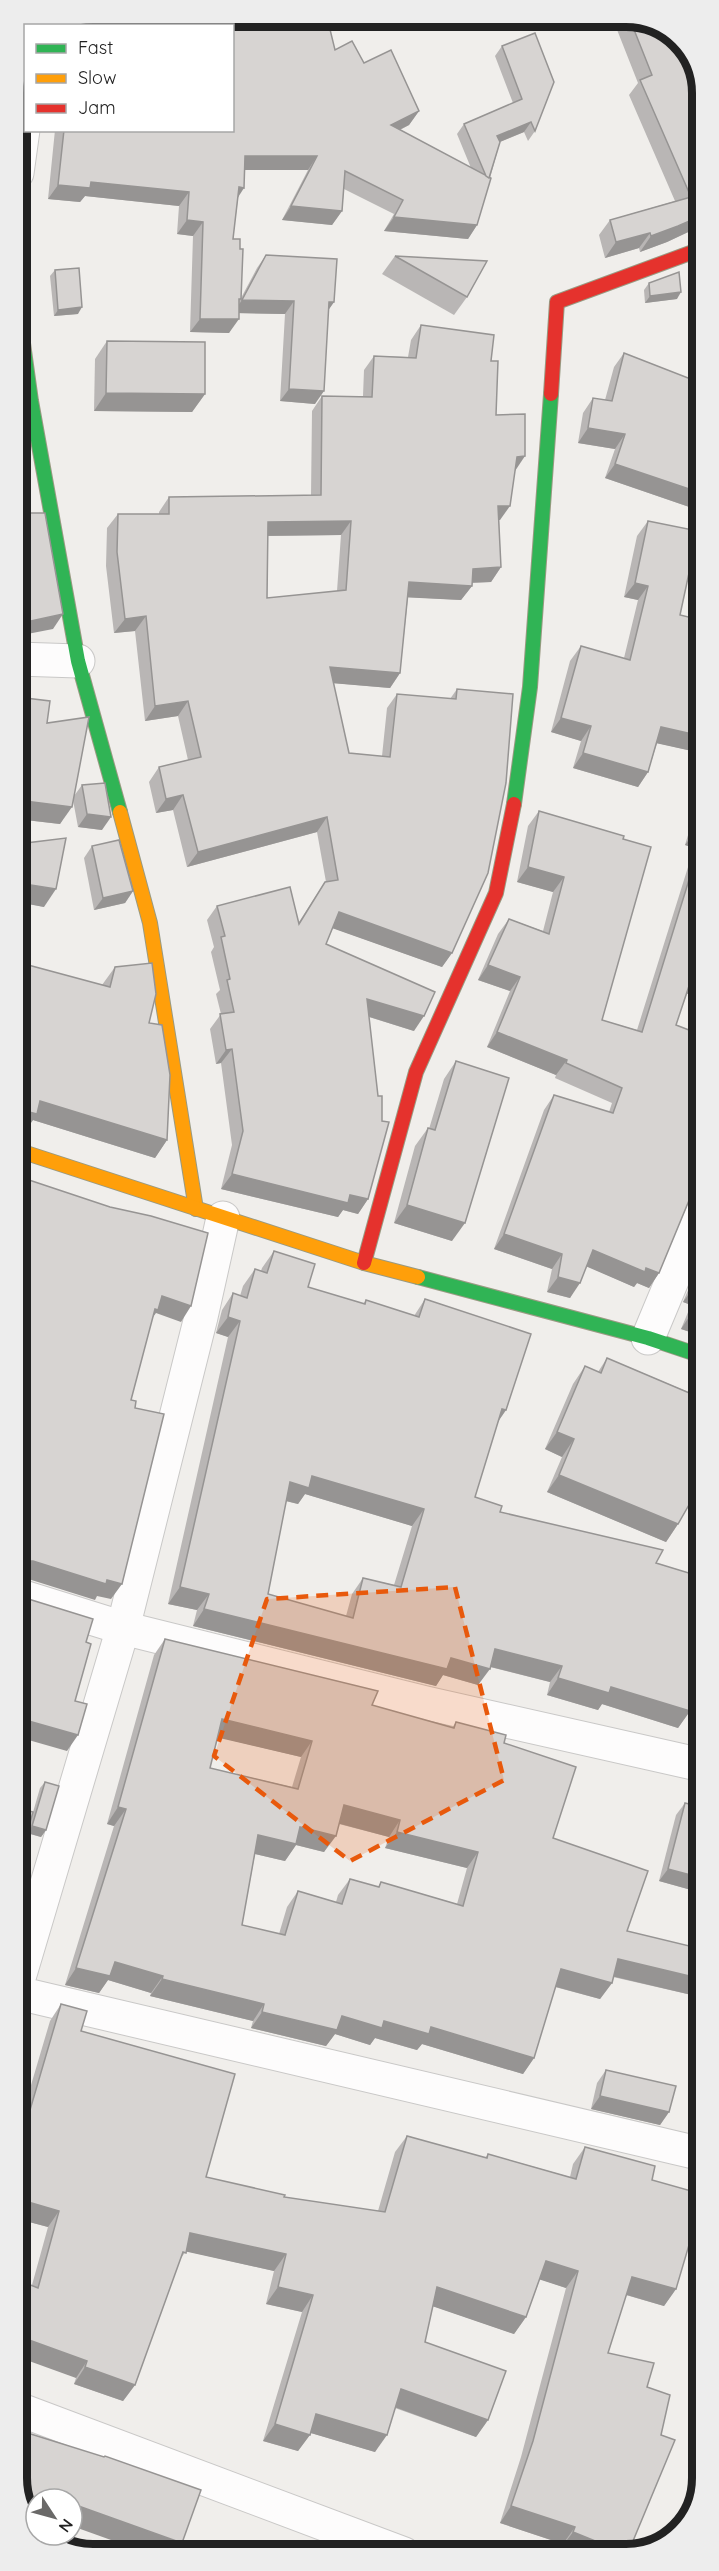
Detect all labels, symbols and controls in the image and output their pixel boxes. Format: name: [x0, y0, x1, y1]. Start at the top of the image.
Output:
legend: [24, 24, 234, 132]
text: Fast: [78, 36, 113, 59]
text: Slow: [78, 66, 116, 89]
text: Jam: [78, 96, 116, 119]
north arrow: [24, 2487, 84, 2547]
text: N: [55, 2515, 78, 2536]

